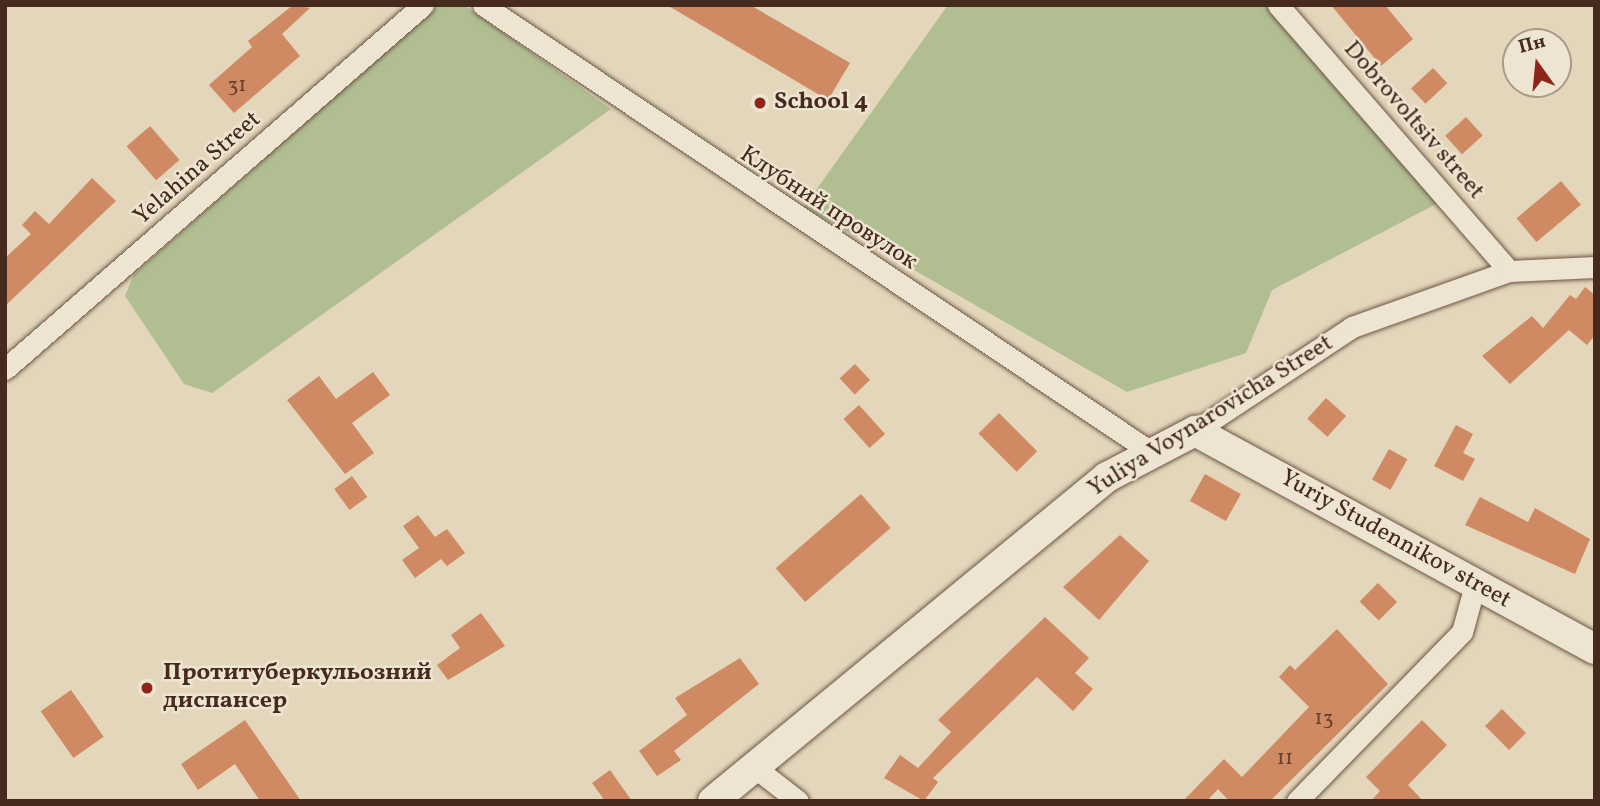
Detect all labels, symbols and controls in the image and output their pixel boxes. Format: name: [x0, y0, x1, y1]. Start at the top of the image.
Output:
north arrow: [1502, 28, 1572, 98]
text: Пн: [1516, 29, 1548, 61]
street label: Dobrovoltsiv street: [1336, 36, 1490, 206]
house number: 31: [228, 73, 246, 99]
place label: School 4: [774, 89, 868, 117]
marker: School 4: [752, 95, 768, 111]
street label: Yelahina Street: [129, 106, 267, 232]
street label: Клубний провулок: [734, 141, 922, 277]
street label: Yuliya Voynarovicha Street: [1083, 330, 1339, 504]
street label: Yuriy Studennikov street: [1274, 464, 1516, 616]
place label: Протитуберкульозний диспансер: [163, 660, 432, 716]
marker: Протитуберкульозний диспансер: [137, 678, 157, 698]
house number: 13: [1315, 706, 1333, 732]
house number: 11: [1277, 746, 1293, 772]

